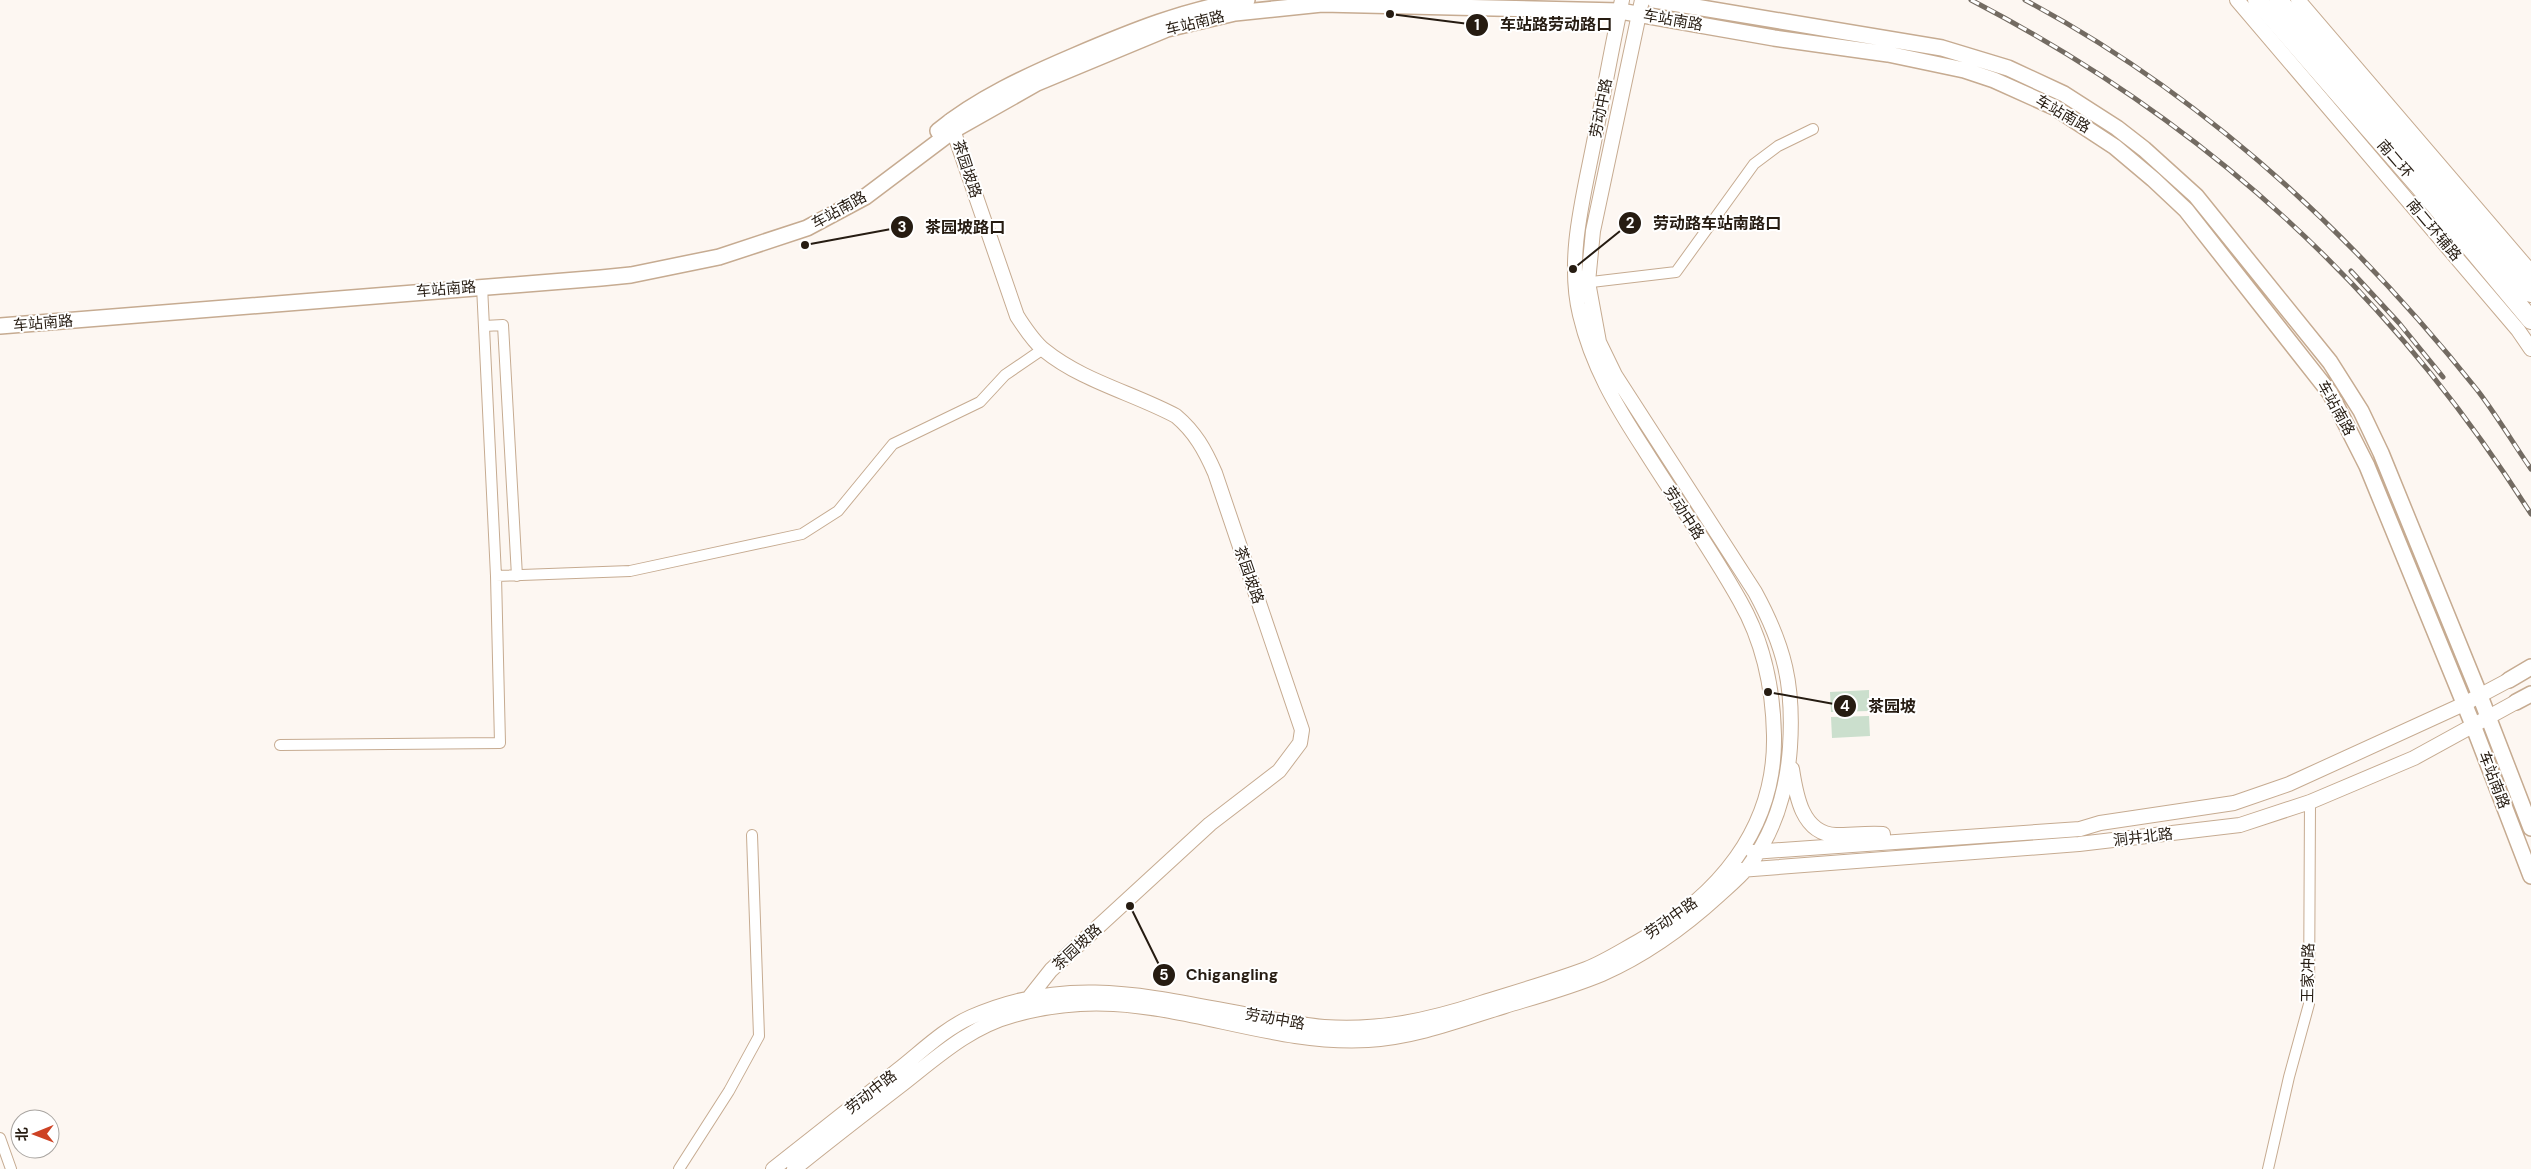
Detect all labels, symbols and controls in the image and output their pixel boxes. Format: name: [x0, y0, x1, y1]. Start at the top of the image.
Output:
street label: 车站南路: [1642, 5, 1704, 35]
street label: 车站南路: [1163, 6, 1227, 40]
callout: 车站路劳动路口: [1465, 9, 1622, 40]
text: 车站路劳动路口: [1500, 14, 1612, 35]
text: 1: [1474, 15, 1480, 35]
street label: 劳动中路: [1585, 77, 1617, 139]
street label: 车站南路: [2032, 90, 2094, 138]
street label: 南二环: [2373, 135, 2417, 183]
street label: 茶园坡路: [948, 137, 986, 201]
street label: 车站南路: [808, 187, 870, 233]
street label: 南二环辅路: [2402, 195, 2466, 265]
callout: 劳动路车站南路口: [1618, 208, 1791, 239]
callout: 茶园坡路口: [890, 212, 1015, 243]
text: 2: [1626, 213, 1635, 233]
text: 劳动路车站南路口: [1653, 213, 1781, 234]
text: 3: [897, 217, 907, 237]
text: 茶园坡路口: [925, 217, 1005, 238]
street label: 车站南路: [415, 276, 477, 302]
street label: 车站南路: [12, 310, 74, 336]
street label: 车站南路: [2313, 377, 2359, 439]
street label: 劳动中路: [1659, 482, 1709, 544]
street label: 茶园坡路: [1230, 543, 1268, 607]
callout: 茶园坡: [1833, 690, 1926, 721]
text: 4: [1840, 696, 1850, 716]
text: 茶园坡: [1868, 696, 1916, 717]
street label: 车站南路: [2474, 748, 2514, 812]
street label: 洞井北路: [2112, 823, 2174, 851]
street label: 劳动中路: [1641, 893, 1701, 943]
street label: 茶园坡路: [1048, 919, 1106, 975]
street label: 王家冲路: [2297, 943, 2319, 1003]
callout: Chigangling: [1151, 959, 1289, 990]
text: Chigangling: [1186, 964, 1278, 985]
text: 5: [1159, 965, 1169, 985]
street label: 劳动中路: [1244, 1004, 1306, 1034]
street label: 劳动中路: [841, 1066, 901, 1118]
north arrow: [10, 1109, 60, 1159]
text: 北: [13, 1127, 31, 1141]

